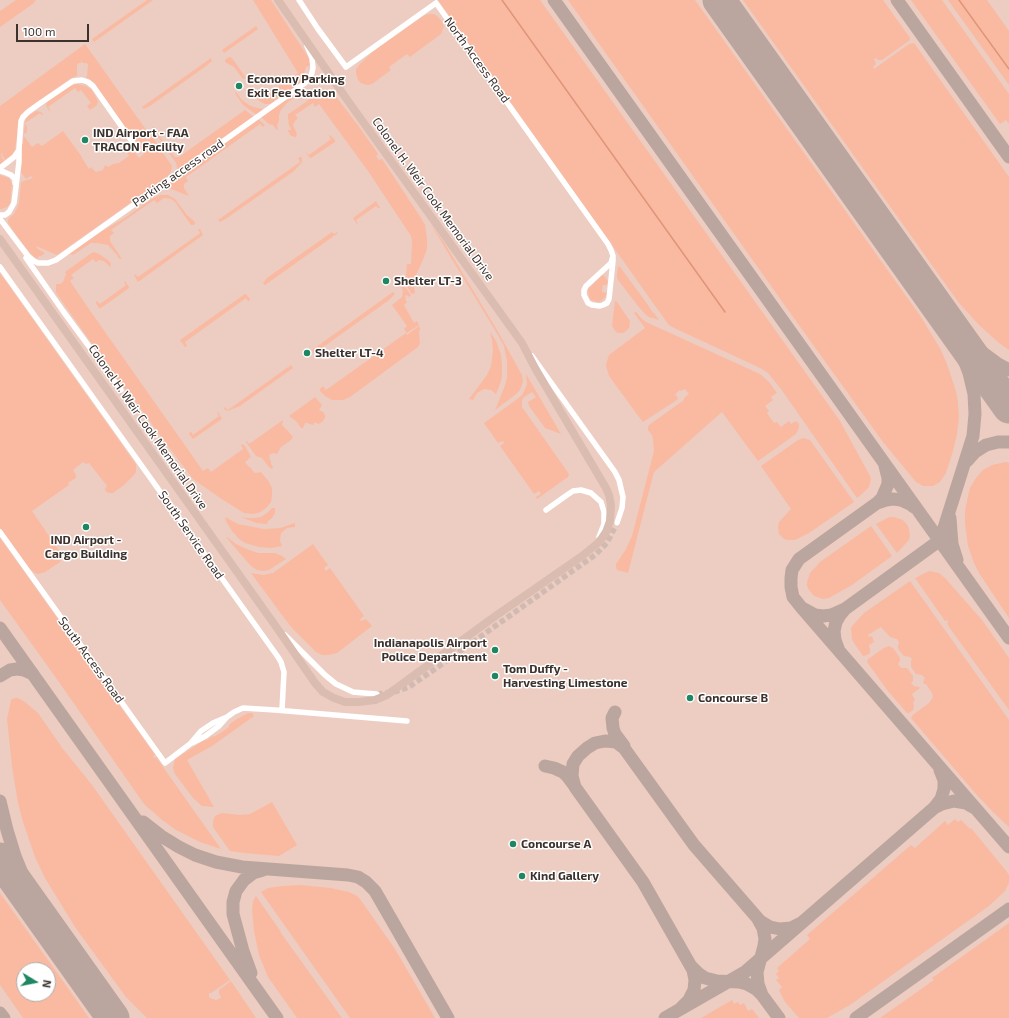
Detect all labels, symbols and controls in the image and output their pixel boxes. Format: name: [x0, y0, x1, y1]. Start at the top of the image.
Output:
street label: North Access Road: [441, 14, 513, 106]
scale bar: [18, 16, 91, 42]
text: 100 m: [23, 24, 55, 38]
place label: Economy Parking Exit Fee Station: [247, 72, 345, 100]
marker: Economy Parking Exit Fee Station: [234, 81, 244, 91]
street label: Colonel H. Weir Cook Memorial Drive: [369, 115, 497, 283]
place label: IND Airport - FAA TRACON Facility: [93, 126, 189, 154]
marker: IND Airport - FAA TRACON Facility: [80, 135, 90, 145]
street label: Parking access road: [130, 136, 226, 210]
place label: Shelter LT-3: [394, 274, 462, 288]
marker: Shelter LT-3: [381, 276, 391, 286]
street label: Colonel H. Weir Cook Memorial Drive: [85, 342, 211, 512]
place label: Shelter LT-4: [315, 346, 384, 360]
marker: Shelter LT-4: [302, 348, 312, 358]
street label: South Service Road: [155, 488, 227, 582]
marker: IND Airport - Cargo Building: [81, 522, 91, 532]
place label: IND Airport - Cargo Building: [45, 533, 127, 561]
street label: South Access Road: [55, 614, 127, 706]
place label: Indianapolis Airport Police Department: [374, 636, 487, 664]
marker: Indianapolis Airport Police Department: [490, 645, 500, 655]
place label: Tom Duffy - Harvesting Limestone: [503, 662, 628, 690]
marker: Tom Duffy - Harvesting Limestone: [490, 671, 500, 681]
place label: Concourse B: [698, 691, 768, 705]
marker: Concourse B: [685, 693, 695, 703]
place label: Concourse A: [521, 837, 591, 851]
marker: Concourse A: [508, 839, 518, 849]
place label: Kind Gallery: [530, 869, 599, 883]
marker: Kind Gallery: [517, 871, 527, 881]
north arrow: [16, 962, 56, 1002]
text: N: [40, 979, 54, 989]

